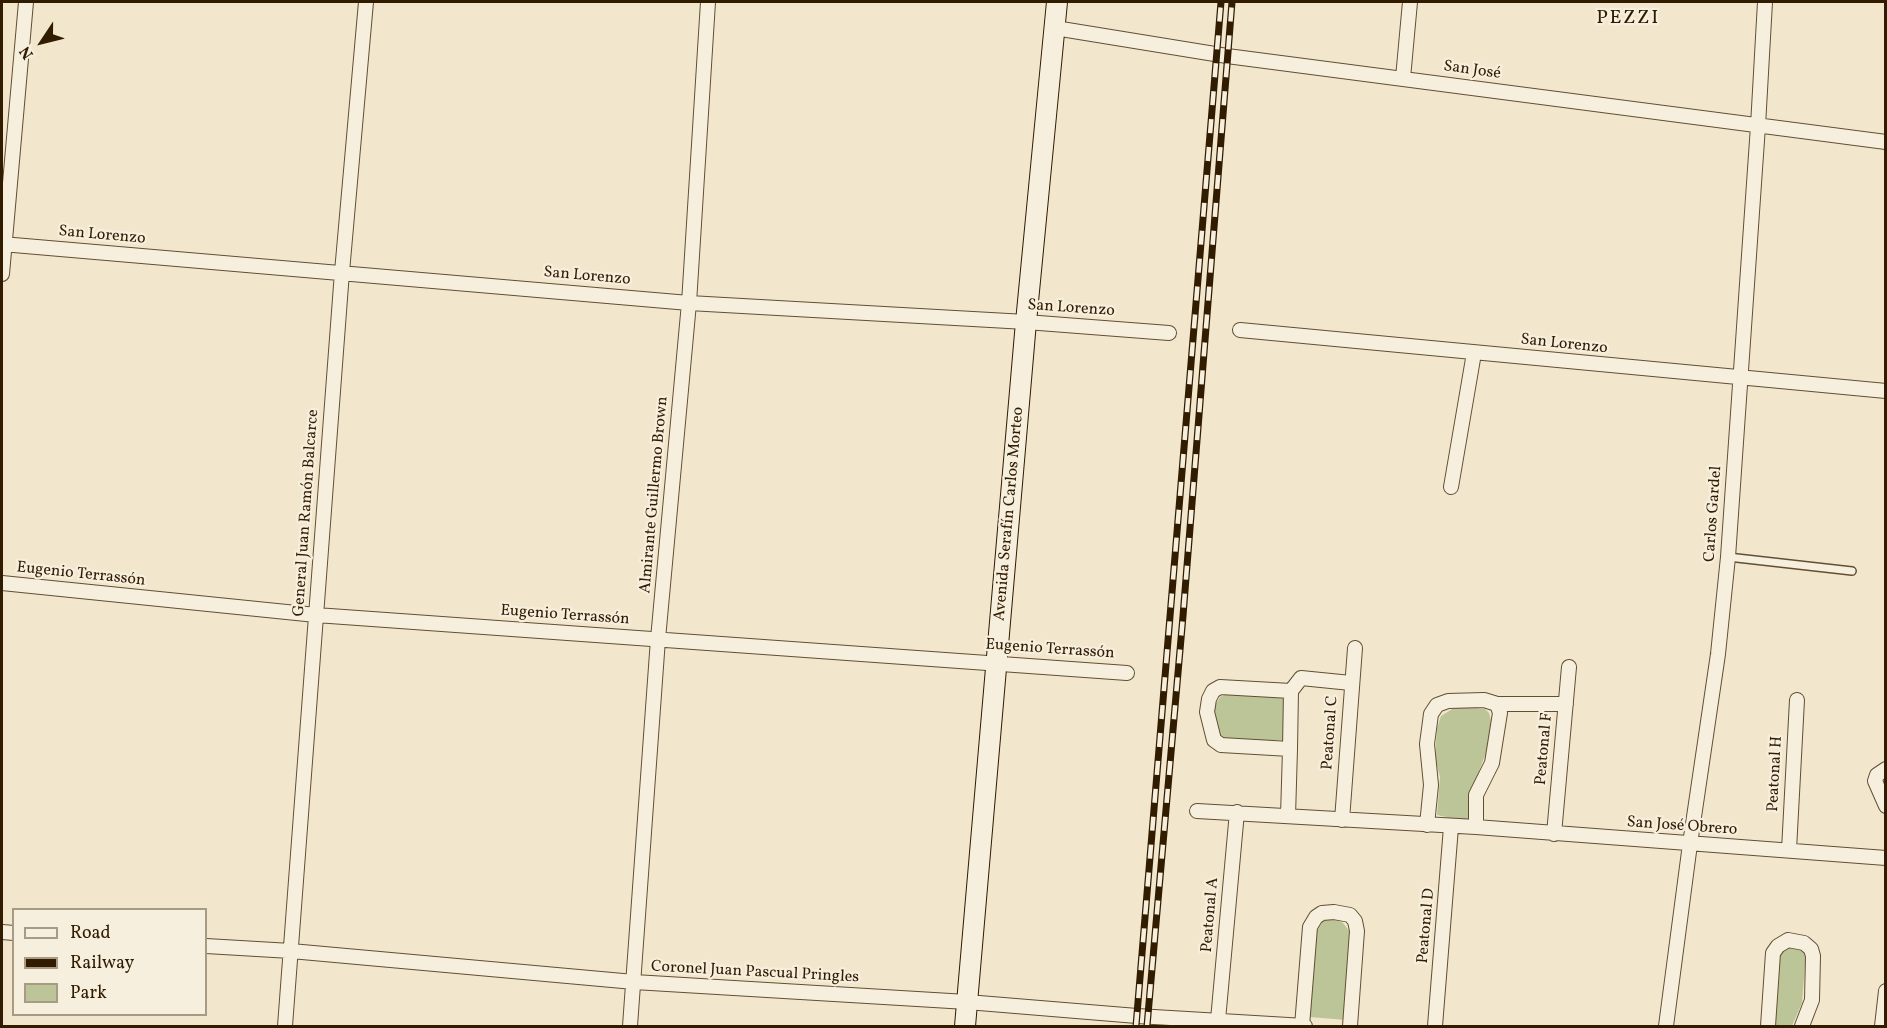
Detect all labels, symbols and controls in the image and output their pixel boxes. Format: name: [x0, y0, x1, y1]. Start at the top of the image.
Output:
district label: PEZZI: [1596, 7, 1660, 31]
north arrow: [12, 12, 72, 72]
text: N: [15, 41, 40, 63]
street label: San José: [1442, 57, 1502, 85]
street label: San Lorenzo: [58, 223, 146, 249]
street label: San Lorenzo: [543, 264, 631, 290]
street label: San Lorenzo: [1027, 296, 1115, 322]
street label: San Lorenzo: [1520, 331, 1608, 359]
street label: Almirante Guillermo Brown: [637, 396, 673, 594]
street label: Avenida Serafín Carlos Morteo: [991, 406, 1029, 622]
street label: General Juan Ramón Balcarce: [290, 409, 324, 617]
street label: Carlos Gardel: [1701, 465, 1727, 563]
street label: Eugenio Terrassón: [16, 559, 146, 591]
street label: Eugenio Terrassón: [500, 602, 630, 630]
street label: Eugenio Terrassón: [985, 636, 1115, 664]
street label: Peatonal C: [1319, 695, 1343, 771]
street label: Peatonal F: [1532, 712, 1558, 786]
street label: Peatonal H: [1764, 736, 1788, 812]
street label: San José Obrero: [1626, 814, 1738, 840]
street label: Peatonal A: [1198, 877, 1224, 953]
street label: Peatonal D: [1414, 888, 1440, 964]
legend: [12, 908, 207, 1016]
text: Road: [70, 921, 111, 946]
text: Railway: [70, 951, 134, 976]
street label: Coronel Juan Pascual Pringles: [650, 958, 860, 988]
text: Park: [70, 981, 107, 1006]

